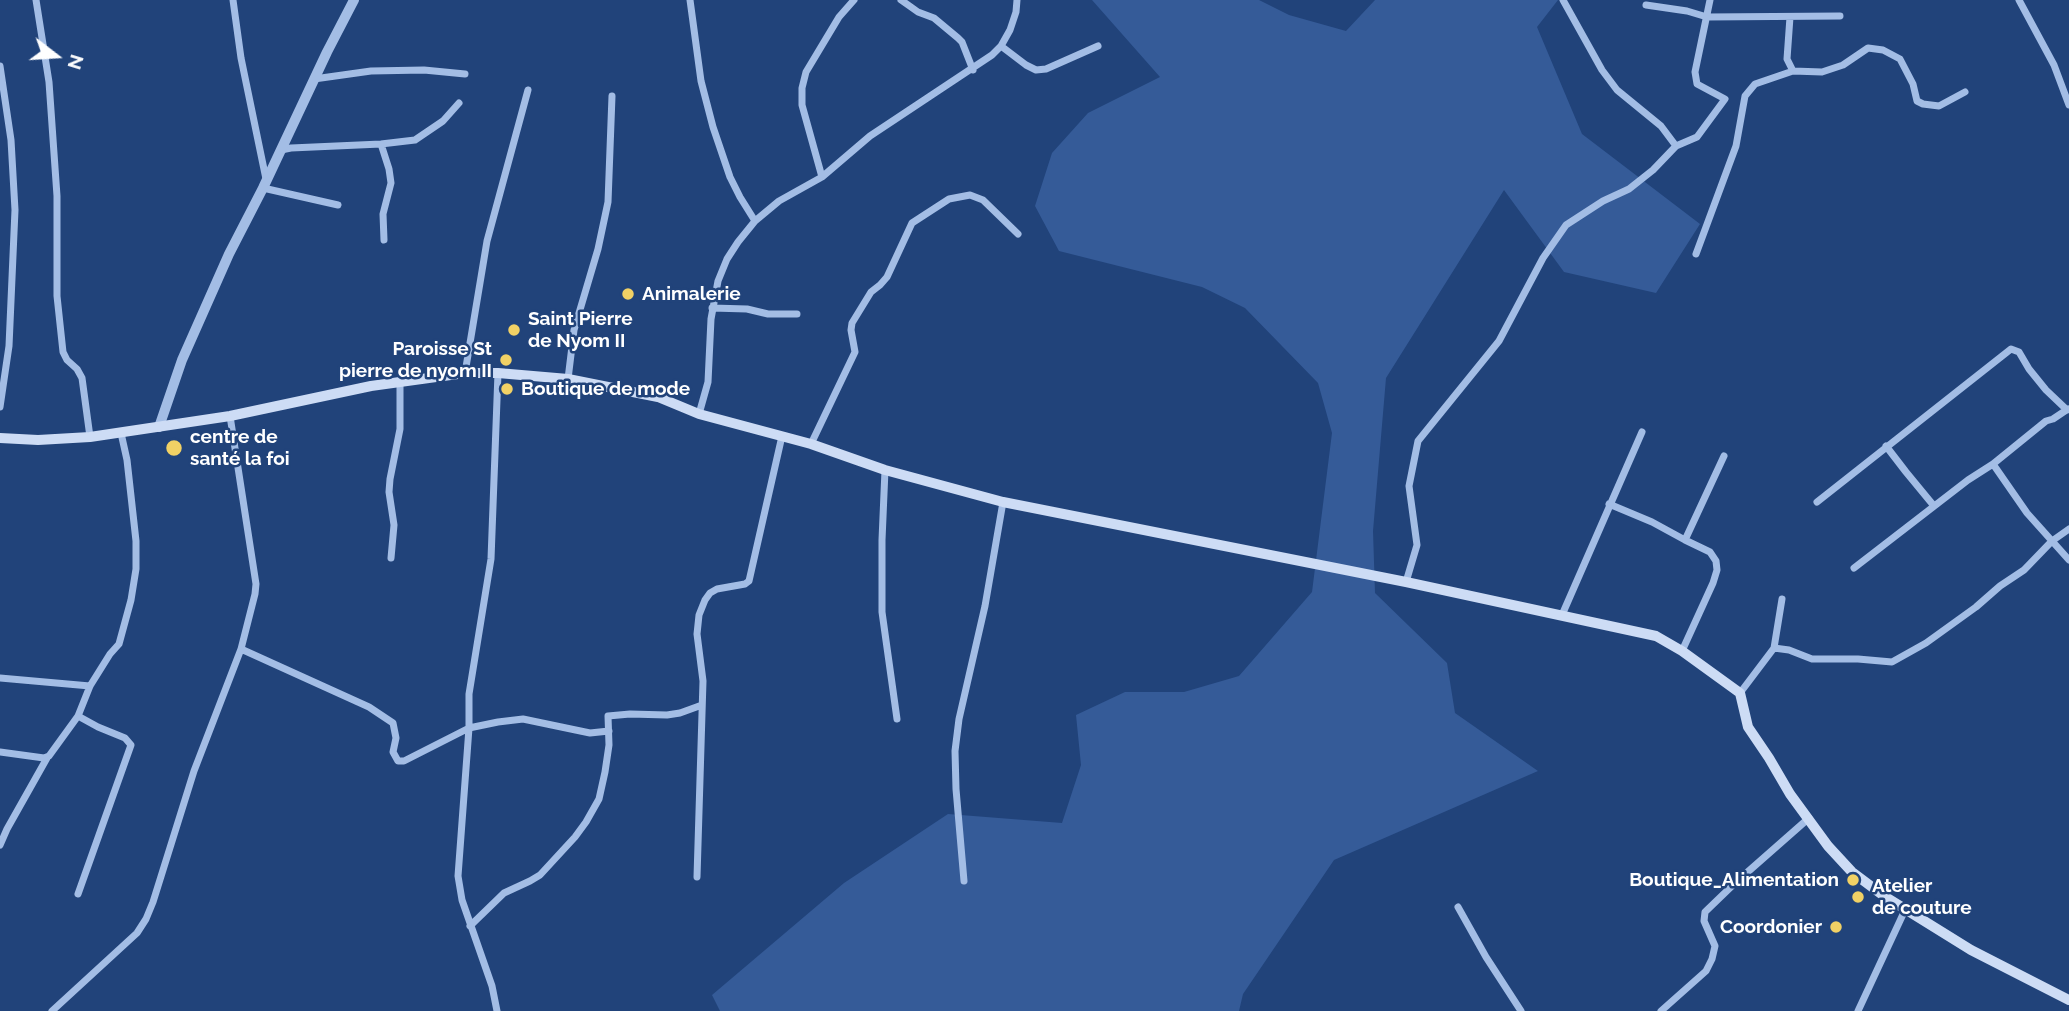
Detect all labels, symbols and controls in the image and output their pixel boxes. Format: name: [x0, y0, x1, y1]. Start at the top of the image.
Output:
north arrow: [21, 21, 91, 91]
text: N: [63, 52, 89, 72]
place label: Animalerie: [642, 283, 741, 305]
marker: Animalerie: [620, 286, 636, 302]
place label: Saint Pierre de Nyom II: [528, 308, 633, 352]
marker: Saint Pierre de Nyom II: [506, 322, 522, 338]
place label: Paroisse St pierre de nyom II: [339, 338, 492, 382]
marker: Paroisse St pierre de nyom II: [498, 352, 514, 368]
place label: Boutique de mode: [521, 378, 690, 400]
marker: Boutique de mode: [499, 381, 515, 397]
place label: centre de santé la foi: [190, 426, 290, 470]
marker: centre de santé la foi: [164, 438, 184, 458]
place label: Boutique_Alimentation: [1629, 869, 1839, 891]
marker: Boutique_Alimentation: [1845, 872, 1861, 888]
place label: Atelier de couture: [1872, 875, 1972, 919]
marker: Atelier de couture: [1850, 889, 1866, 905]
place label: Coordonier: [1720, 916, 1822, 938]
marker: Coordonier: [1828, 919, 1844, 935]

